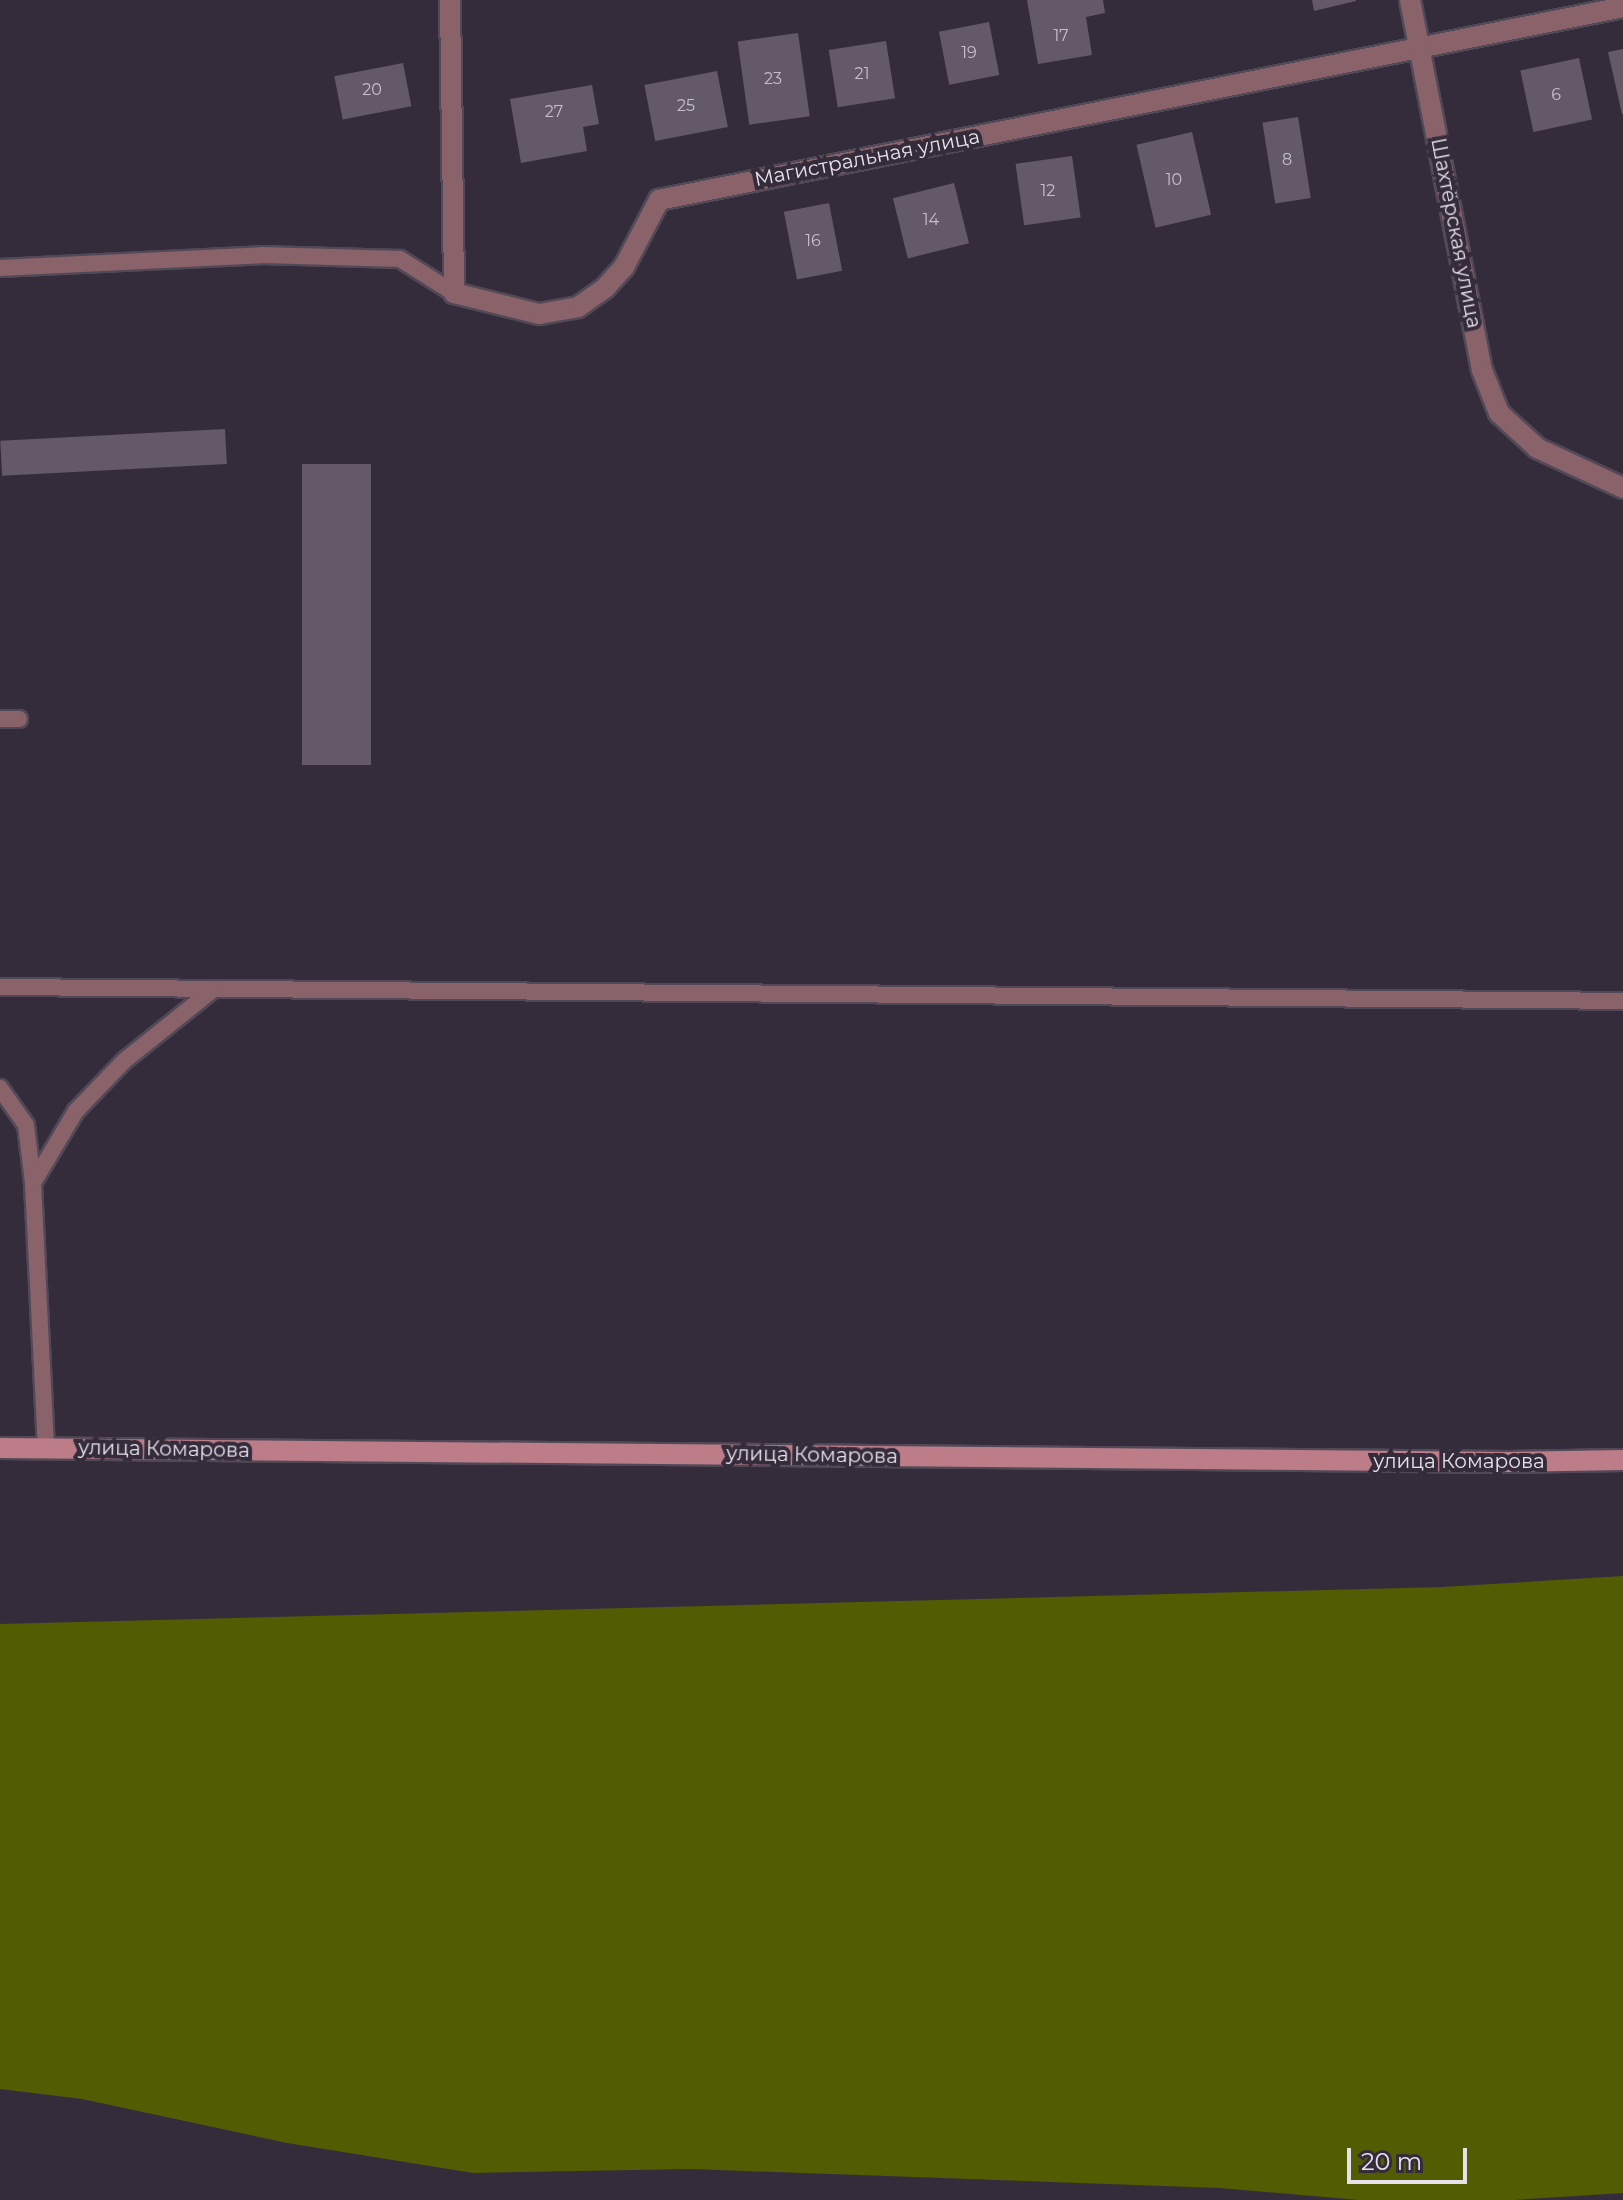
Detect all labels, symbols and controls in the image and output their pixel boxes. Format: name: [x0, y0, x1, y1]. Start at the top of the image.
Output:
house number: 17: [1053, 26, 1069, 46]
house number: 19: [961, 43, 977, 63]
house number: 21: [855, 64, 869, 84]
house number: 23: [764, 69, 782, 89]
house number: 20: [362, 80, 382, 100]
house number: 6: [1551, 85, 1561, 105]
house number: 25: [677, 96, 695, 116]
house number: 27: [545, 102, 563, 122]
street label: Магистральная улица: [752, 124, 982, 192]
street label: Шахтёрская улица: [1426, 136, 1486, 330]
house number: 8: [1282, 150, 1292, 170]
house number: 10: [1166, 170, 1182, 190]
house number: 12: [1041, 181, 1055, 201]
house number: 14: [923, 210, 939, 230]
house number: 16: [805, 231, 821, 251]
street label: улица Комарова: [78, 1436, 250, 1462]
street label: улица Комарова: [726, 1442, 898, 1468]
street label: улица Комарова: [1373, 1449, 1545, 1473]
scale bar: [1351, 2132, 1471, 2182]
text: 20 m: [1361, 2147, 1422, 2176]

